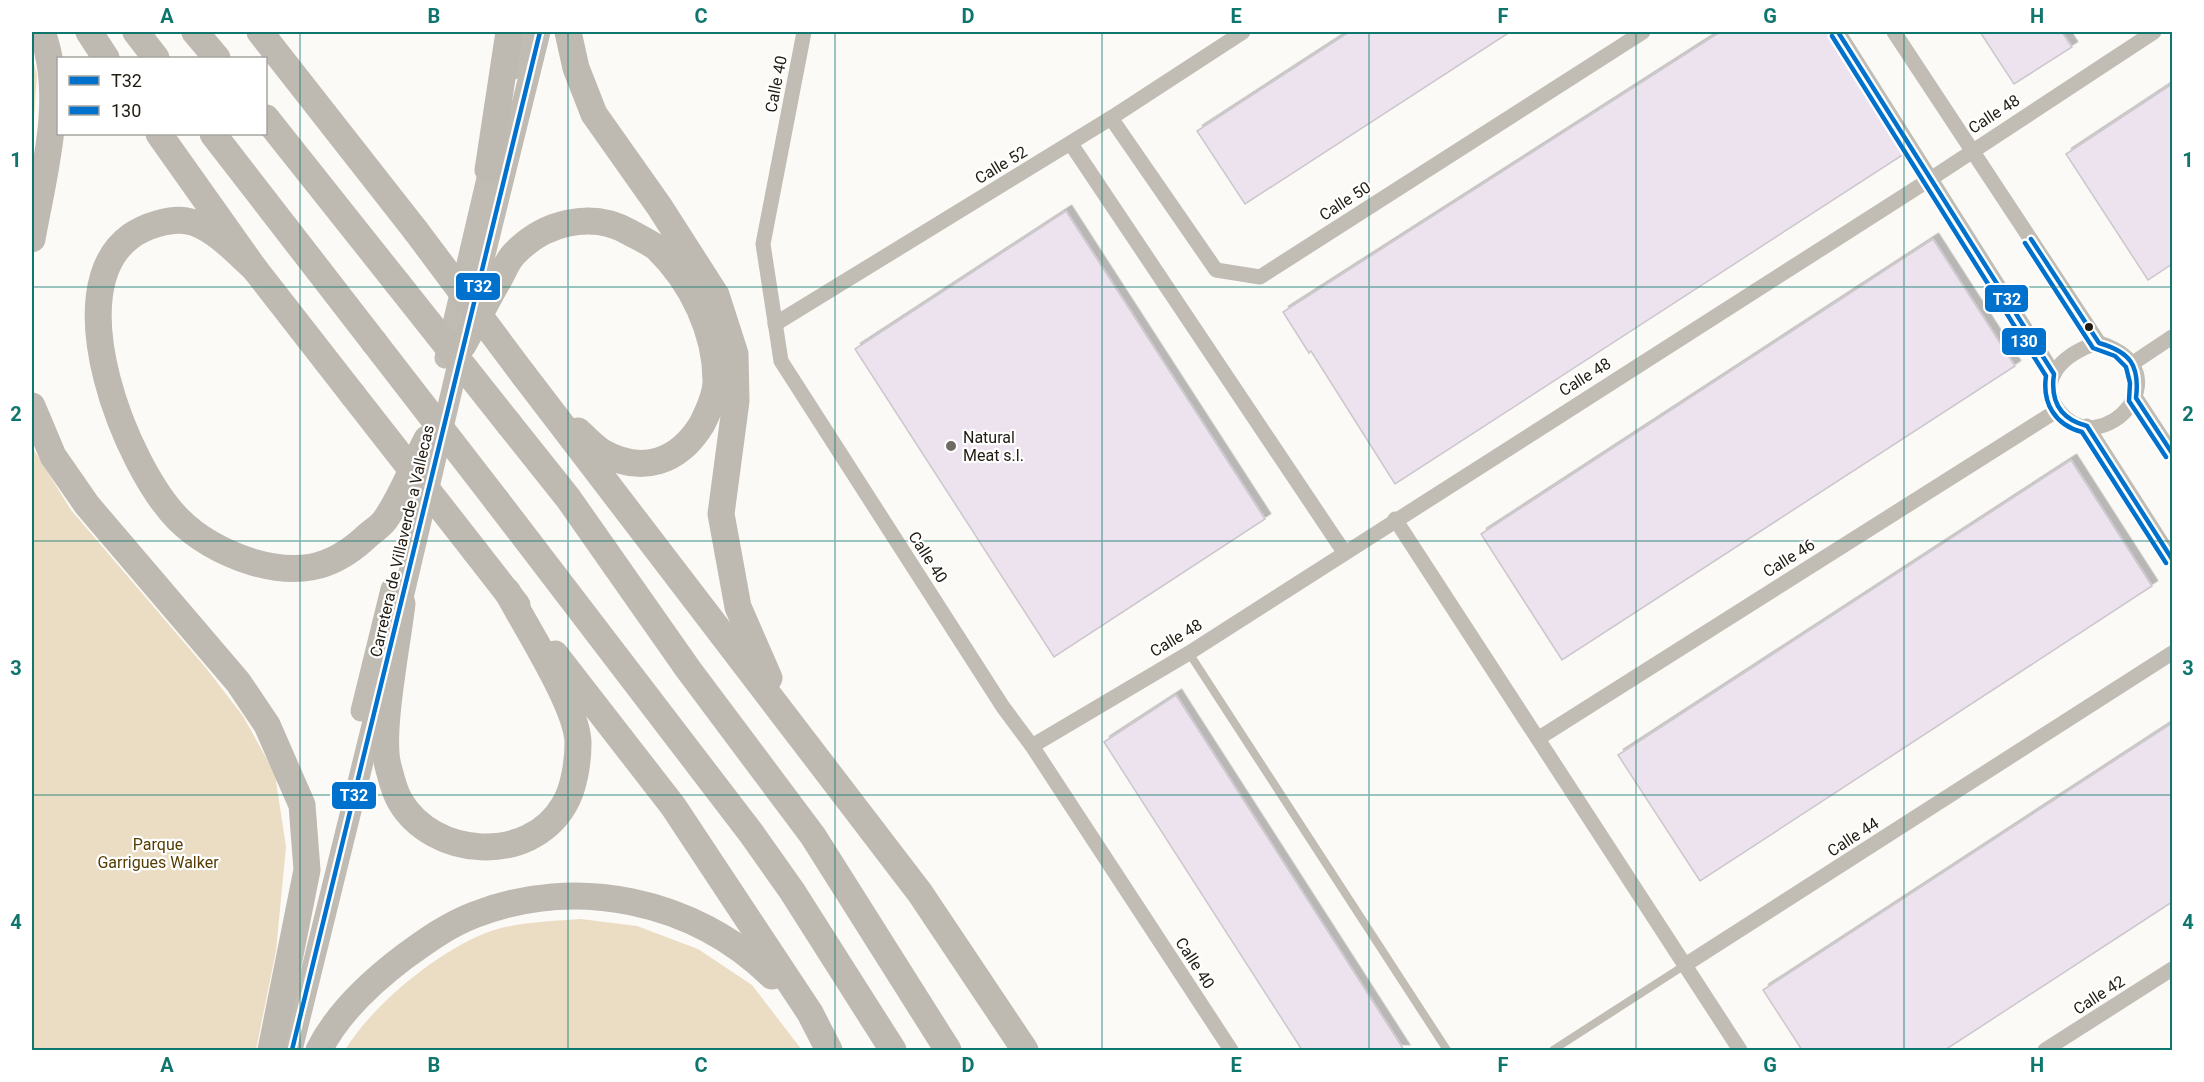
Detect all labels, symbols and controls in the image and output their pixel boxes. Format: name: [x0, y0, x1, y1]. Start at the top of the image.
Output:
text: A: [160, 4, 174, 28]
text: B: [428, 4, 440, 28]
text: C: [694, 4, 708, 28]
text: D: [962, 4, 975, 28]
text: E: [1230, 4, 1242, 28]
text: F: [1498, 4, 1509, 28]
text: G: [1763, 4, 1777, 28]
text: H: [2030, 4, 2044, 28]
street label: Calle 40: [761, 54, 791, 114]
legend: [57, 57, 267, 135]
text: T32: [111, 70, 142, 91]
street label: Calle 48: [1965, 90, 2023, 138]
text: 130: [111, 100, 141, 121]
street label: Calle 52: [972, 142, 1030, 188]
text: 1: [10, 148, 22, 172]
text: 1: [2182, 148, 2194, 172]
street label: Calle 50: [1316, 177, 1374, 225]
line badge: T32: [455, 272, 501, 301]
text: T32: [464, 277, 492, 296]
line badge: T32: [1984, 284, 2029, 313]
text: T32: [1993, 290, 2021, 309]
unlabelled marker: [2083, 321, 2095, 333]
line badge: 130: [2001, 327, 2047, 356]
text: 130: [2010, 332, 2038, 351]
street label: Calle 48: [1556, 354, 1614, 400]
text: 2: [10, 402, 22, 426]
text: 2: [2182, 402, 2194, 426]
street label: Carretera de Villaverde a Vallecas: [366, 423, 438, 659]
place label: Natural Meat s.l.: [963, 428, 1024, 465]
marker: Natural Meat s.l.: [944, 439, 958, 453]
street label: Calle 40: [904, 528, 952, 586]
street label: Calle 46: [1760, 535, 1818, 581]
street label: Calle 48: [1147, 615, 1205, 661]
text: 3: [10, 656, 22, 680]
text: 3: [2182, 656, 2194, 680]
line badge: T32: [331, 781, 377, 810]
text: T32: [340, 786, 368, 805]
street label: Calle 44: [1824, 813, 1882, 861]
park label: Parque Garrigues Walker: [97, 835, 219, 872]
text: 4: [10, 910, 22, 934]
text: 4: [2182, 910, 2194, 934]
street label: Calle 40: [1171, 934, 1219, 992]
street label: Calle 42: [2070, 971, 2128, 1019]
text: A: [160, 1053, 174, 1077]
text: B: [428, 1053, 440, 1077]
text: C: [694, 1053, 708, 1077]
text: D: [962, 1053, 975, 1077]
text: E: [1230, 1053, 1242, 1077]
text: F: [1498, 1053, 1509, 1077]
text: G: [1763, 1053, 1777, 1077]
text: H: [2030, 1053, 2044, 1077]

